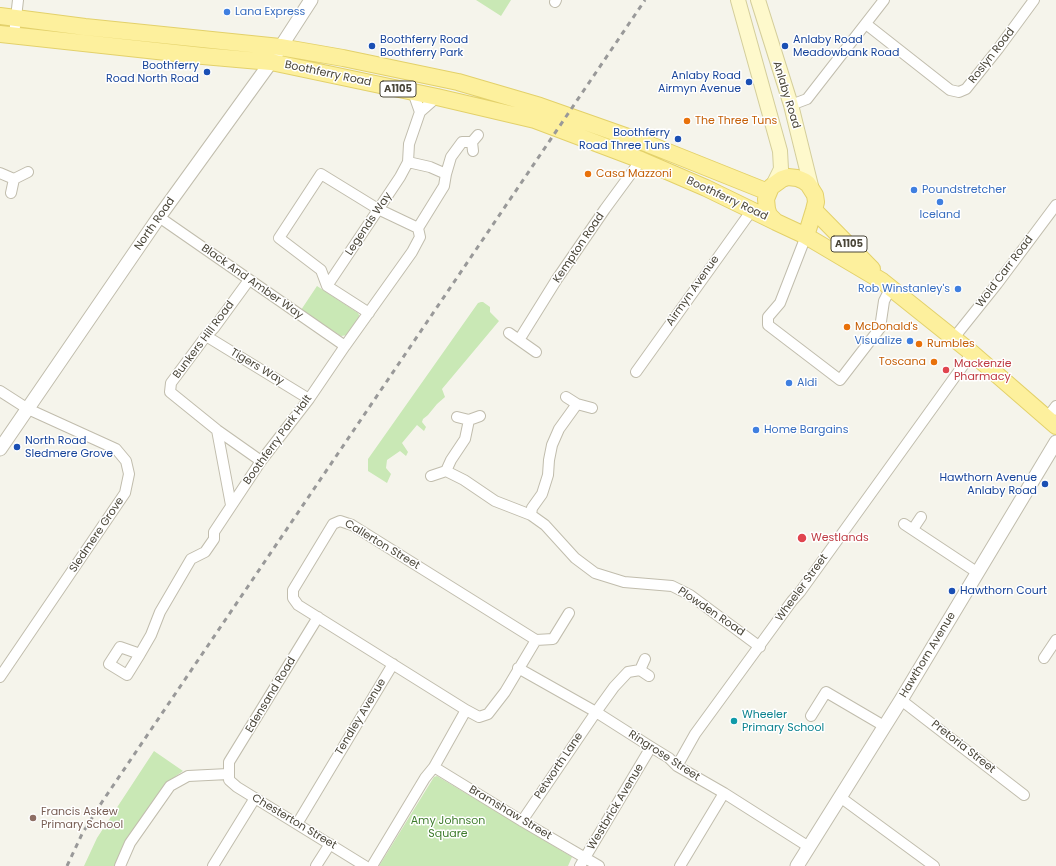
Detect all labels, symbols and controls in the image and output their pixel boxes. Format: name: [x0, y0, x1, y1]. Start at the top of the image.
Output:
place label: Lana Express: [235, 5, 305, 19]
marker: Lana Express: [222, 7, 232, 17]
street label: Roslyn Road: [966, 26, 1018, 86]
place label: Boothferry Road Boothferry Park: [380, 33, 468, 59]
place label: Anlaby Road Meadowbank Road: [793, 33, 899, 59]
marker: Boothferry Road Boothferry Park: [367, 41, 377, 51]
marker: Anlaby Road Meadowbank Road: [780, 41, 790, 51]
street label: Boothferry Road: [283, 58, 373, 90]
place label: Boothferry Road North Road: [106, 59, 199, 85]
street label: Anlaby Road: [769, 60, 803, 130]
marker: Boothferry Road North Road: [202, 67, 212, 77]
place label: Anlaby Road Airmyn Avenue: [658, 69, 741, 95]
marker: Anlaby Road Airmyn Avenue: [744, 77, 754, 87]
road number: A1105: [380, 81, 416, 97]
place label: The Three Tuns: [695, 114, 777, 128]
marker: The Three Tuns: [682, 116, 692, 126]
place label: Boothferry Road Three Tuns: [579, 126, 670, 152]
marker: Boothferry Road Three Tuns: [673, 134, 683, 144]
place label: Casa Mazzoni: [596, 167, 672, 181]
marker: Casa Mazzoni: [583, 169, 593, 179]
street label: Boothferry Road: [684, 174, 770, 224]
place label: Poundstretcher: [922, 183, 1006, 197]
marker: Poundstretcher: [909, 185, 919, 195]
street label: Legends Way: [343, 190, 395, 258]
street label: North Road: [132, 195, 178, 253]
marker: Iceland: [935, 197, 945, 207]
place label: Iceland: [920, 208, 960, 222]
street label: Kempton Road: [551, 210, 607, 286]
street label: Wold Carr Road: [974, 233, 1036, 311]
road number: A1105: [831, 236, 867, 252]
street label: Black And Amber Way: [198, 242, 306, 322]
street label: Airmyn Avenue: [664, 253, 722, 329]
place label: Rob Winstanley's: [858, 282, 950, 296]
marker: Rob Winstanley's: [953, 284, 963, 294]
street label: Bunkers Hill Road: [171, 299, 237, 381]
place label: McDonald's: [855, 320, 918, 334]
marker: McDonald's: [842, 322, 852, 332]
place label: Visualize: [854, 334, 902, 348]
marker: Visualize: [905, 336, 915, 346]
place label: Rumbles: [927, 337, 975, 351]
marker: Rumbles: [914, 339, 924, 349]
street label: Tigers Way: [228, 346, 286, 388]
place label: Toscana: [879, 355, 926, 369]
marker: Toscana: [929, 357, 939, 367]
place label: Mackenzie Pharmacy: [954, 357, 1012, 383]
marker: Mackenzie Pharmacy: [941, 365, 951, 375]
place label: Aldi: [797, 376, 817, 390]
marker: Aldi: [784, 378, 794, 388]
street label: Boothferry Park Halt: [241, 392, 315, 488]
place label: Home Bargains: [764, 423, 848, 437]
marker: Home Bargains: [751, 425, 761, 435]
place label: North Road Sledmere Grove: [25, 434, 113, 460]
marker: North Road Sledmere Grove: [12, 442, 22, 452]
place label: Hawthorn Avenue Anlaby Road: [939, 471, 1037, 497]
marker: Hawthorn Avenue Anlaby Road: [1040, 479, 1050, 489]
street label: Sledmere Grove: [67, 495, 127, 575]
street label: Callerton Street: [342, 517, 422, 573]
place label: Westlands: [811, 531, 869, 545]
marker: Westlands: [796, 532, 808, 544]
street label: Wheeler Street: [773, 552, 831, 624]
place label: Hawthorn Court: [960, 584, 1047, 598]
street label: Plowden Road: [675, 585, 747, 639]
marker: Hawthorn Court: [947, 586, 957, 596]
street label: Hawthorn Avenue: [897, 610, 959, 700]
street label: Edensand Road: [243, 655, 299, 735]
street label: Tendley Avenue: [333, 676, 389, 758]
place label: Wheeler Primary School: [742, 708, 824, 734]
marker: Wheeler Primary School: [729, 716, 739, 726]
street label: Pretoria Street: [928, 718, 998, 776]
street label: Ringrose Street: [626, 728, 702, 784]
street label: Petworth Lane: [532, 730, 586, 802]
street label: Westbrick Avenue: [585, 762, 647, 852]
street label: Bramshaw Street: [466, 783, 554, 843]
street label: Chesterton Street: [249, 792, 339, 852]
place label: Francis Askew Primary School: [41, 805, 123, 831]
marker: Francis Askew Primary School: [28, 813, 38, 823]
park label: Amy Johnson Square: [411, 814, 485, 840]

